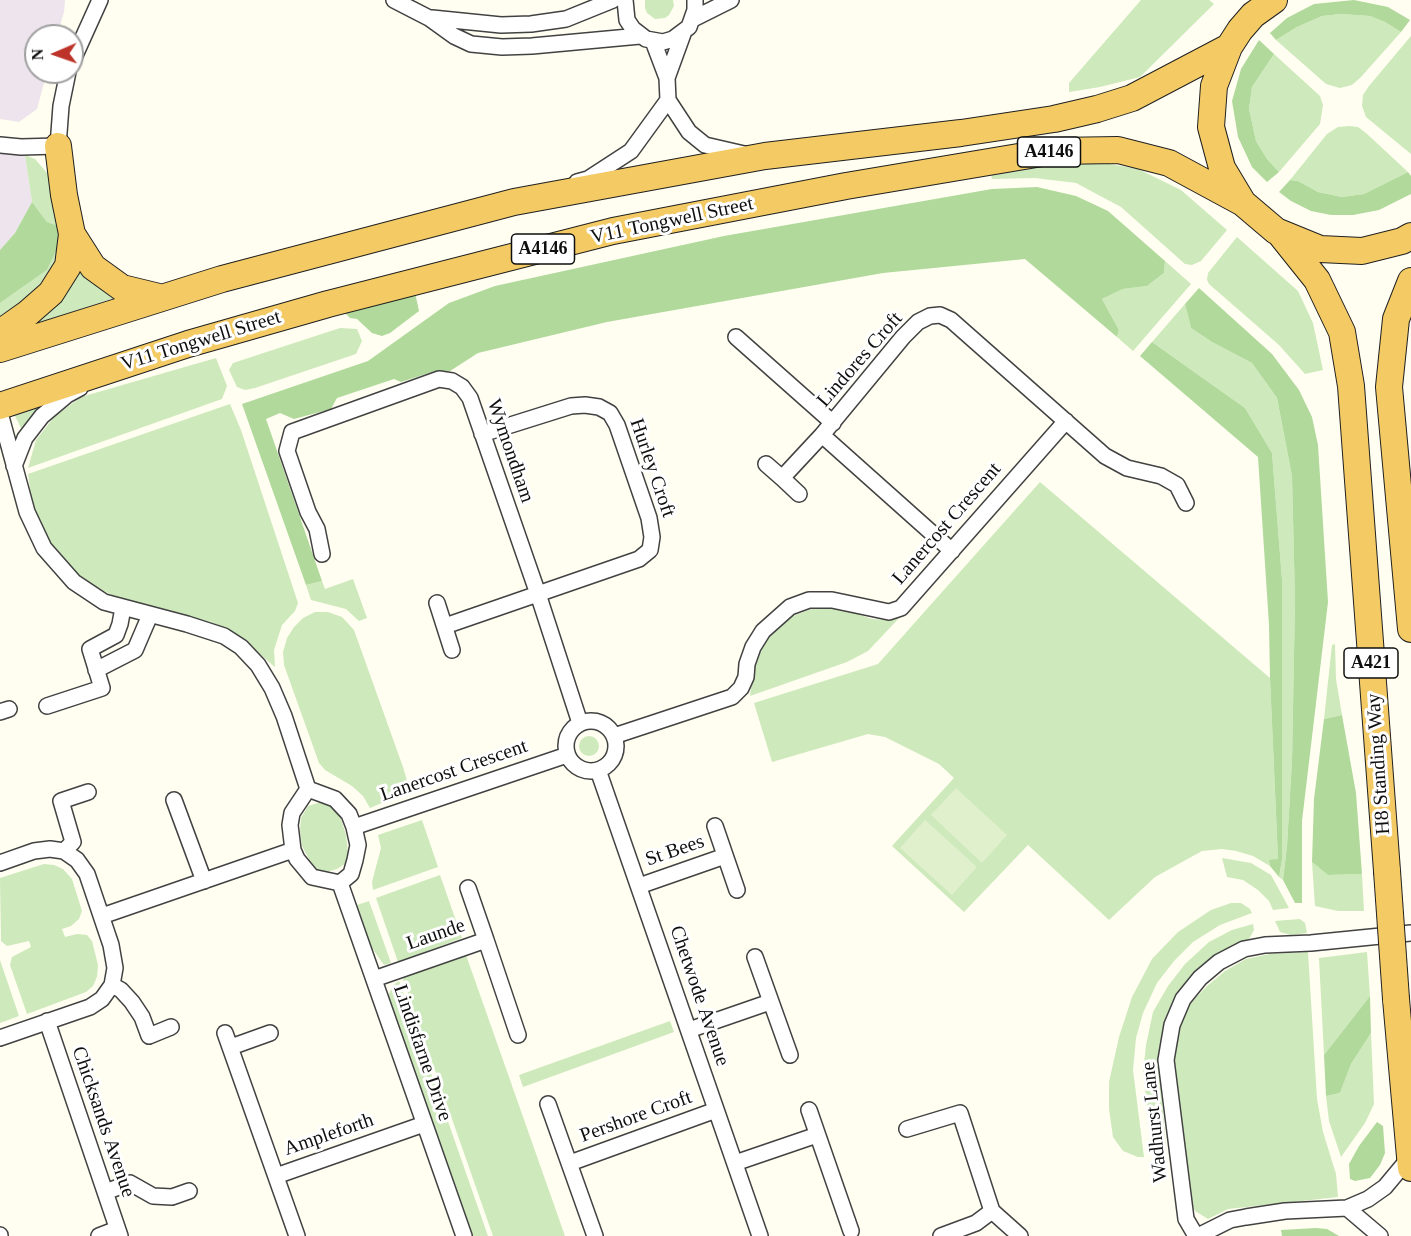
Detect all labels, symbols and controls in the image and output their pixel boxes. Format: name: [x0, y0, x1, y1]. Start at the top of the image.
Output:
north arrow: [24, 24, 84, 84]
text: N: [29, 49, 46, 61]
road number: A4146: [1018, 137, 1080, 167]
street label: V11 Tongwell Street: [589, 192, 755, 250]
road number: A4146: [512, 234, 574, 264]
street label: V11 Tongwell Street: [118, 305, 284, 377]
street label: Lindores Croft: [812, 307, 908, 413]
street label: Wymondham: [481, 396, 539, 506]
street label: Hurley Croft: [624, 416, 680, 520]
street label: Lanercost Crescent: [887, 458, 1007, 590]
road number: A421: [1344, 648, 1398, 678]
street label: H8 Standing Way: [1362, 692, 1396, 836]
street label: Lanercost Crescent: [377, 735, 531, 807]
street label: St Bees: [642, 830, 708, 872]
street label: Launde: [404, 914, 468, 956]
street label: Chetwode Avenue: [664, 923, 734, 1069]
street label: Lindisfarne Drive: [387, 982, 457, 1124]
street label: Chicksands Avenue: [66, 1043, 140, 1201]
street label: Wadhurst Lane: [1137, 1061, 1173, 1183]
street label: Pershore Croft: [577, 1086, 695, 1148]
street label: Ampleforth: [281, 1108, 377, 1162]

